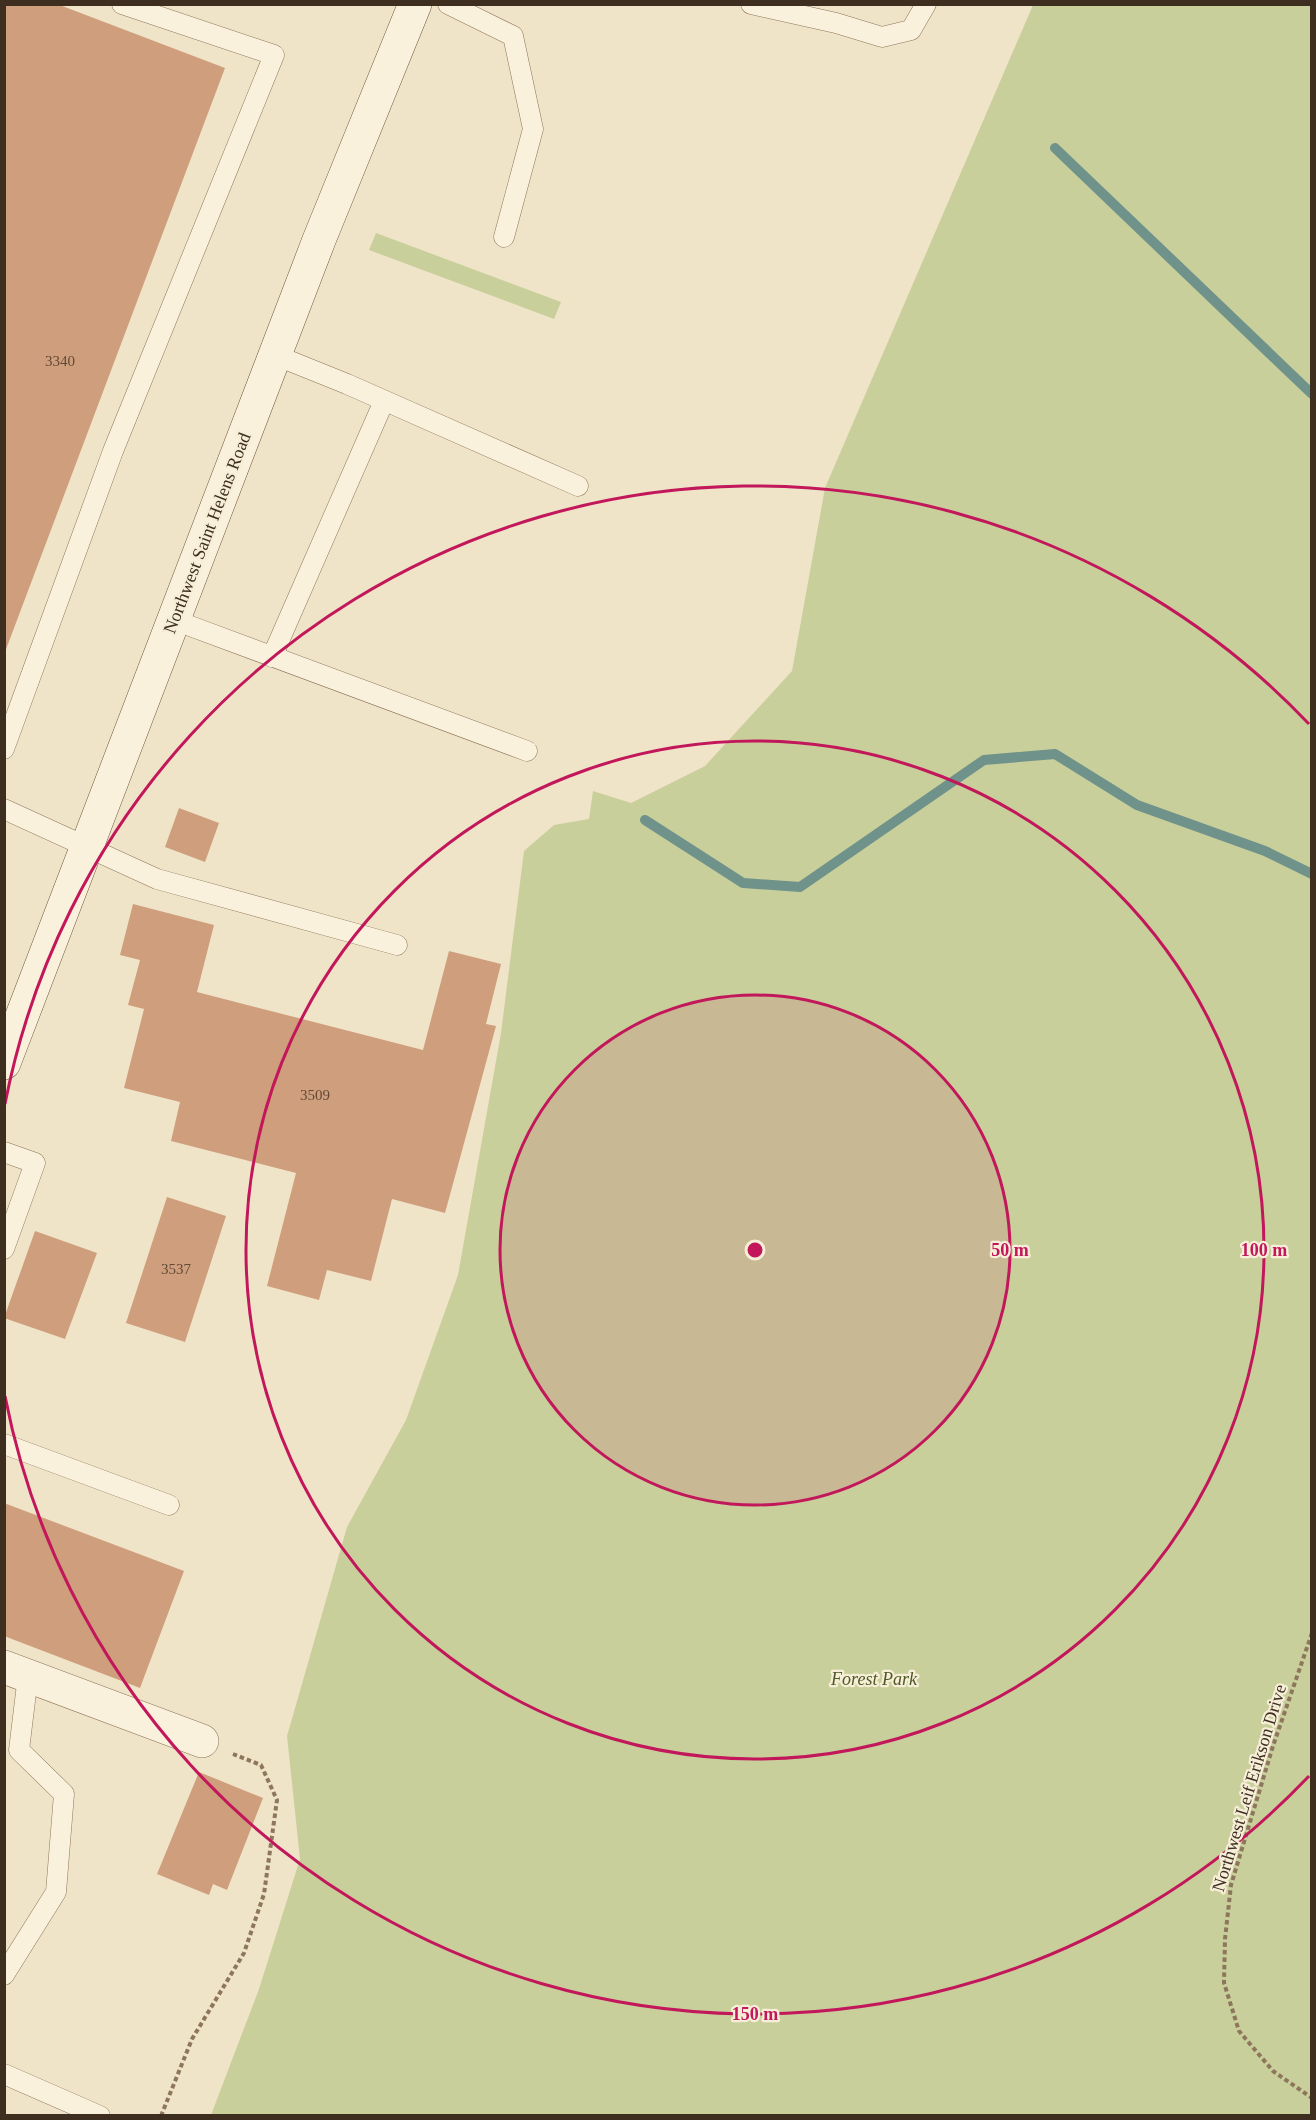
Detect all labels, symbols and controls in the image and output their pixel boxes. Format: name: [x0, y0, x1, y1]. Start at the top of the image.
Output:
house number: 3340: [45, 353, 75, 369]
street label: Northwest Saint Helens Road: [159, 430, 255, 636]
house number: 3509: [300, 1087, 330, 1103]
centre of rings: [745, 1240, 765, 1260]
text: 50 m: [991, 1240, 1029, 1260]
text: 100 m: [1241, 1240, 1287, 1260]
house number: 3537: [161, 1261, 192, 1277]
park label: Forest Park: [830, 1669, 918, 1689]
street label: Northwest Leif Erikson Drive: [1208, 1682, 1290, 1894]
text: 150 m: [732, 2004, 778, 2024]

